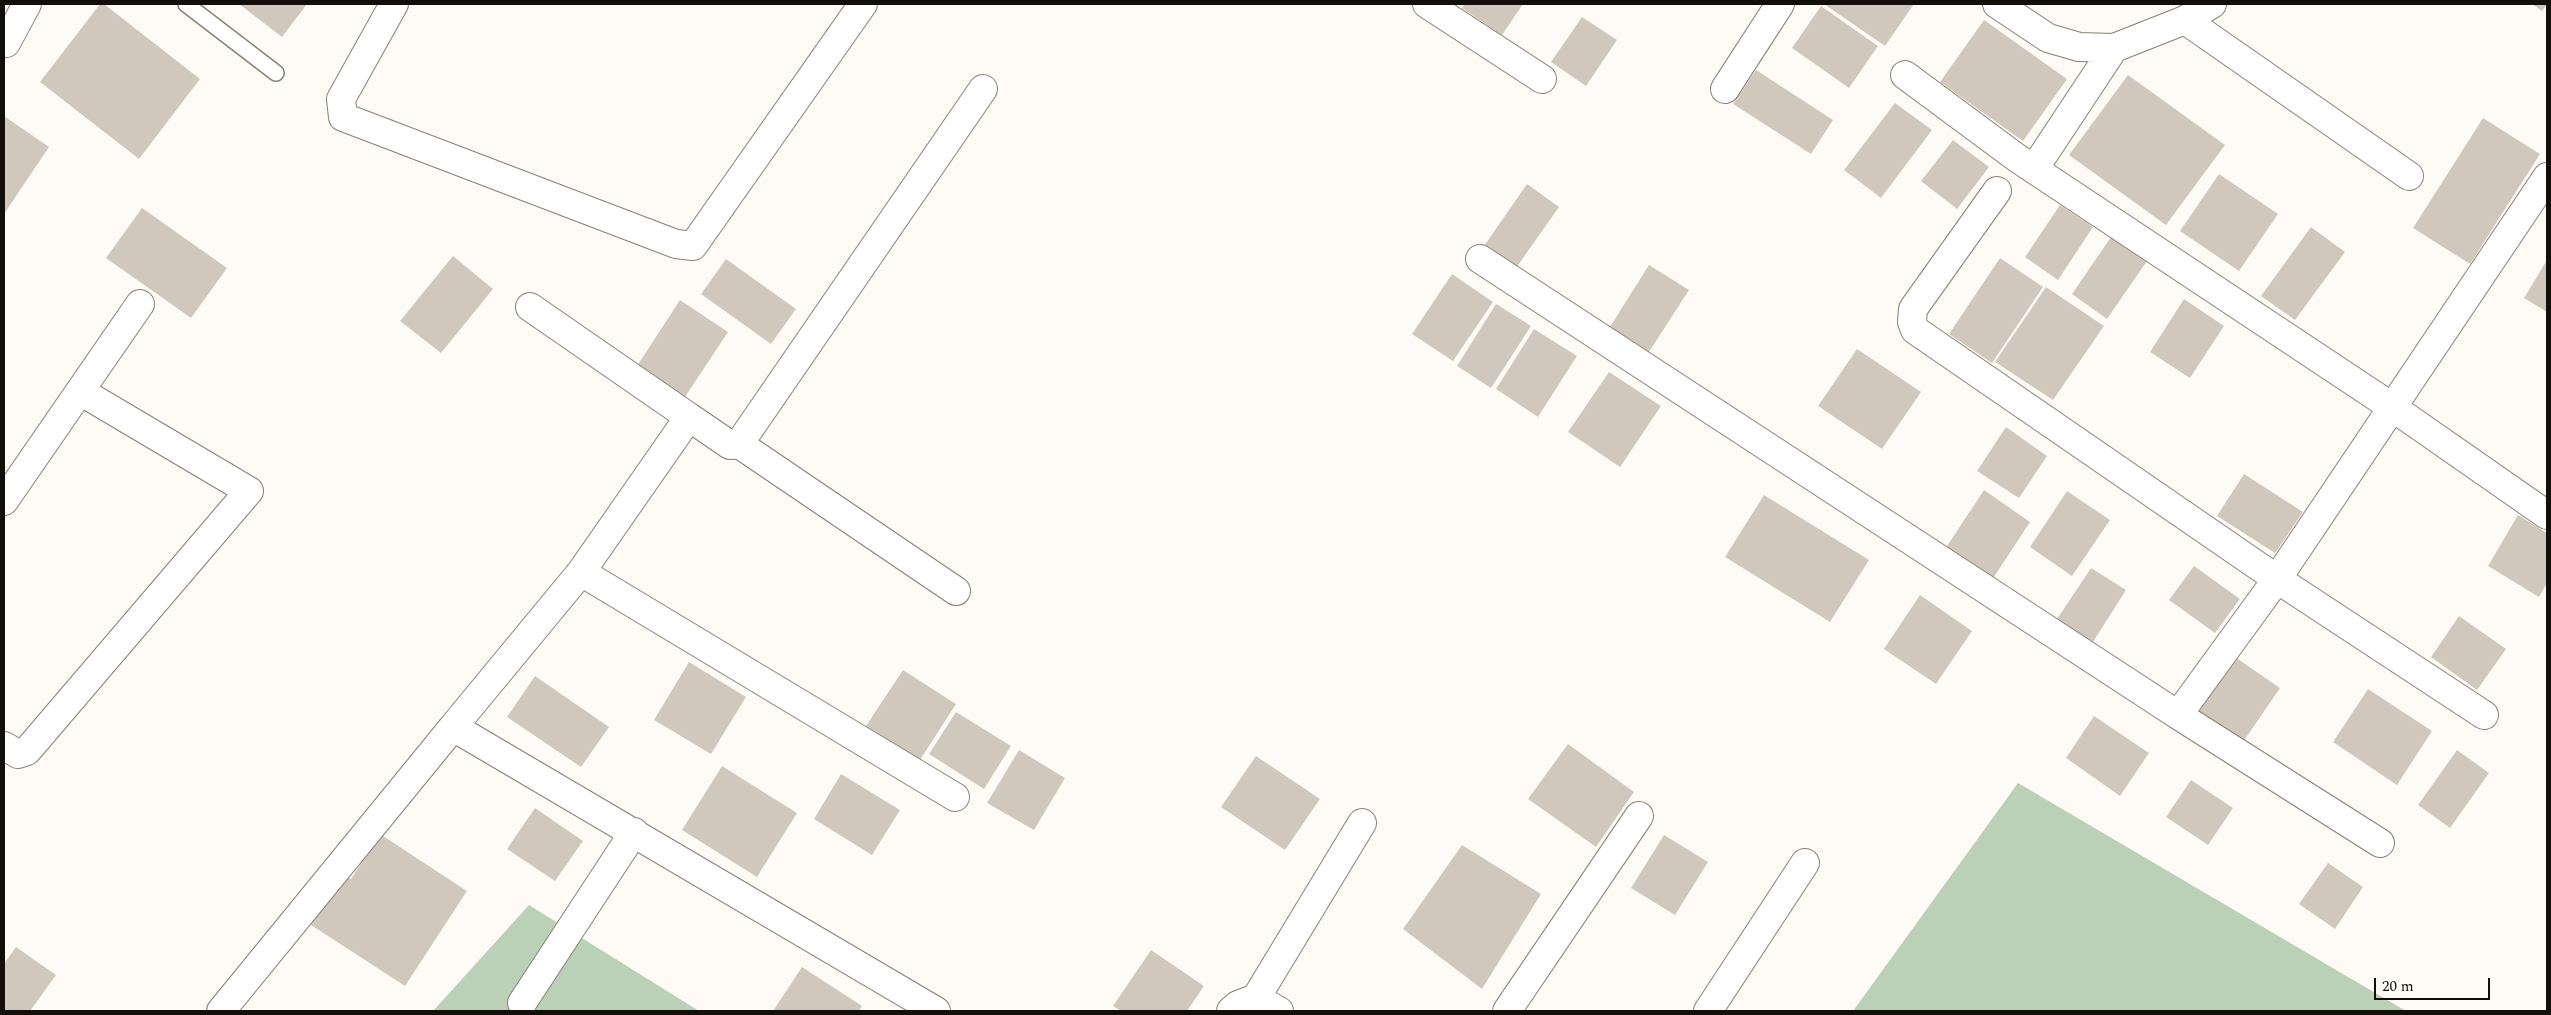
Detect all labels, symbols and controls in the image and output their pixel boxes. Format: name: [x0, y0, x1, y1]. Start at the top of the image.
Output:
scale bar: [2376, 968, 2492, 1000]
text: 20 m: [2382, 975, 2414, 998]

